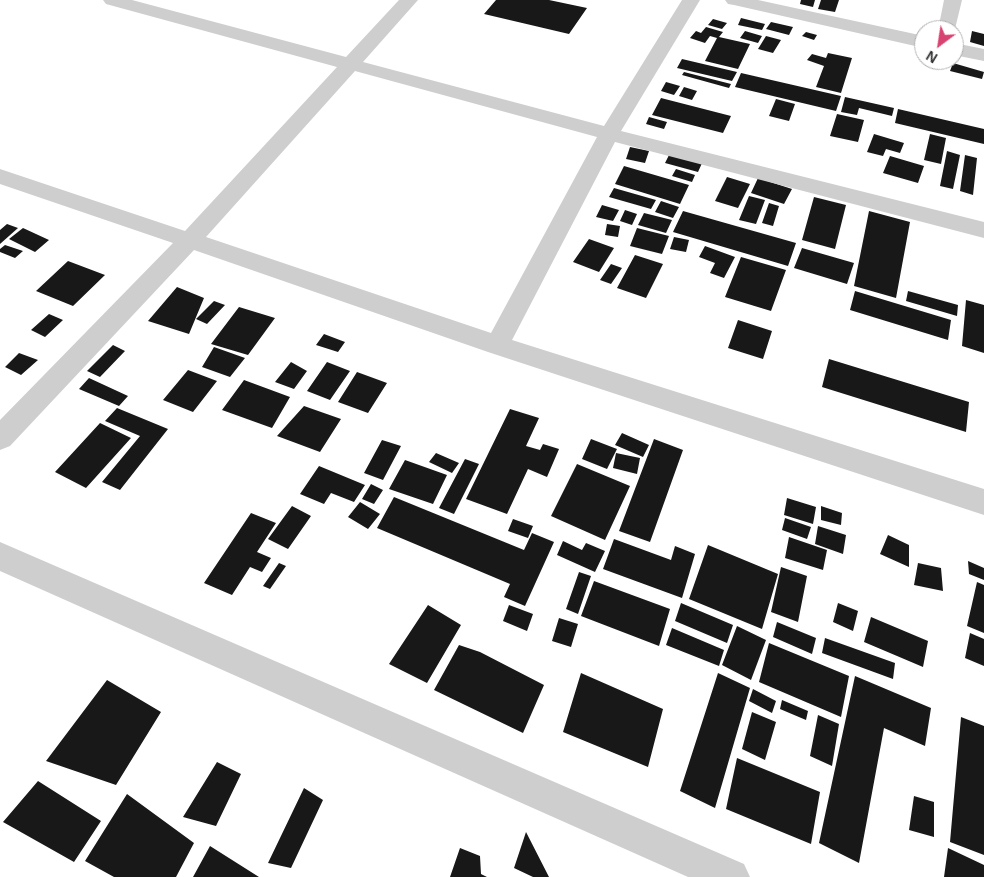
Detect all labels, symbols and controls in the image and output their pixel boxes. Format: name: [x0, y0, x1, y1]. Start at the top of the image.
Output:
north arrow: [914, 20, 964, 70]
text: N: [923, 48, 940, 66]

